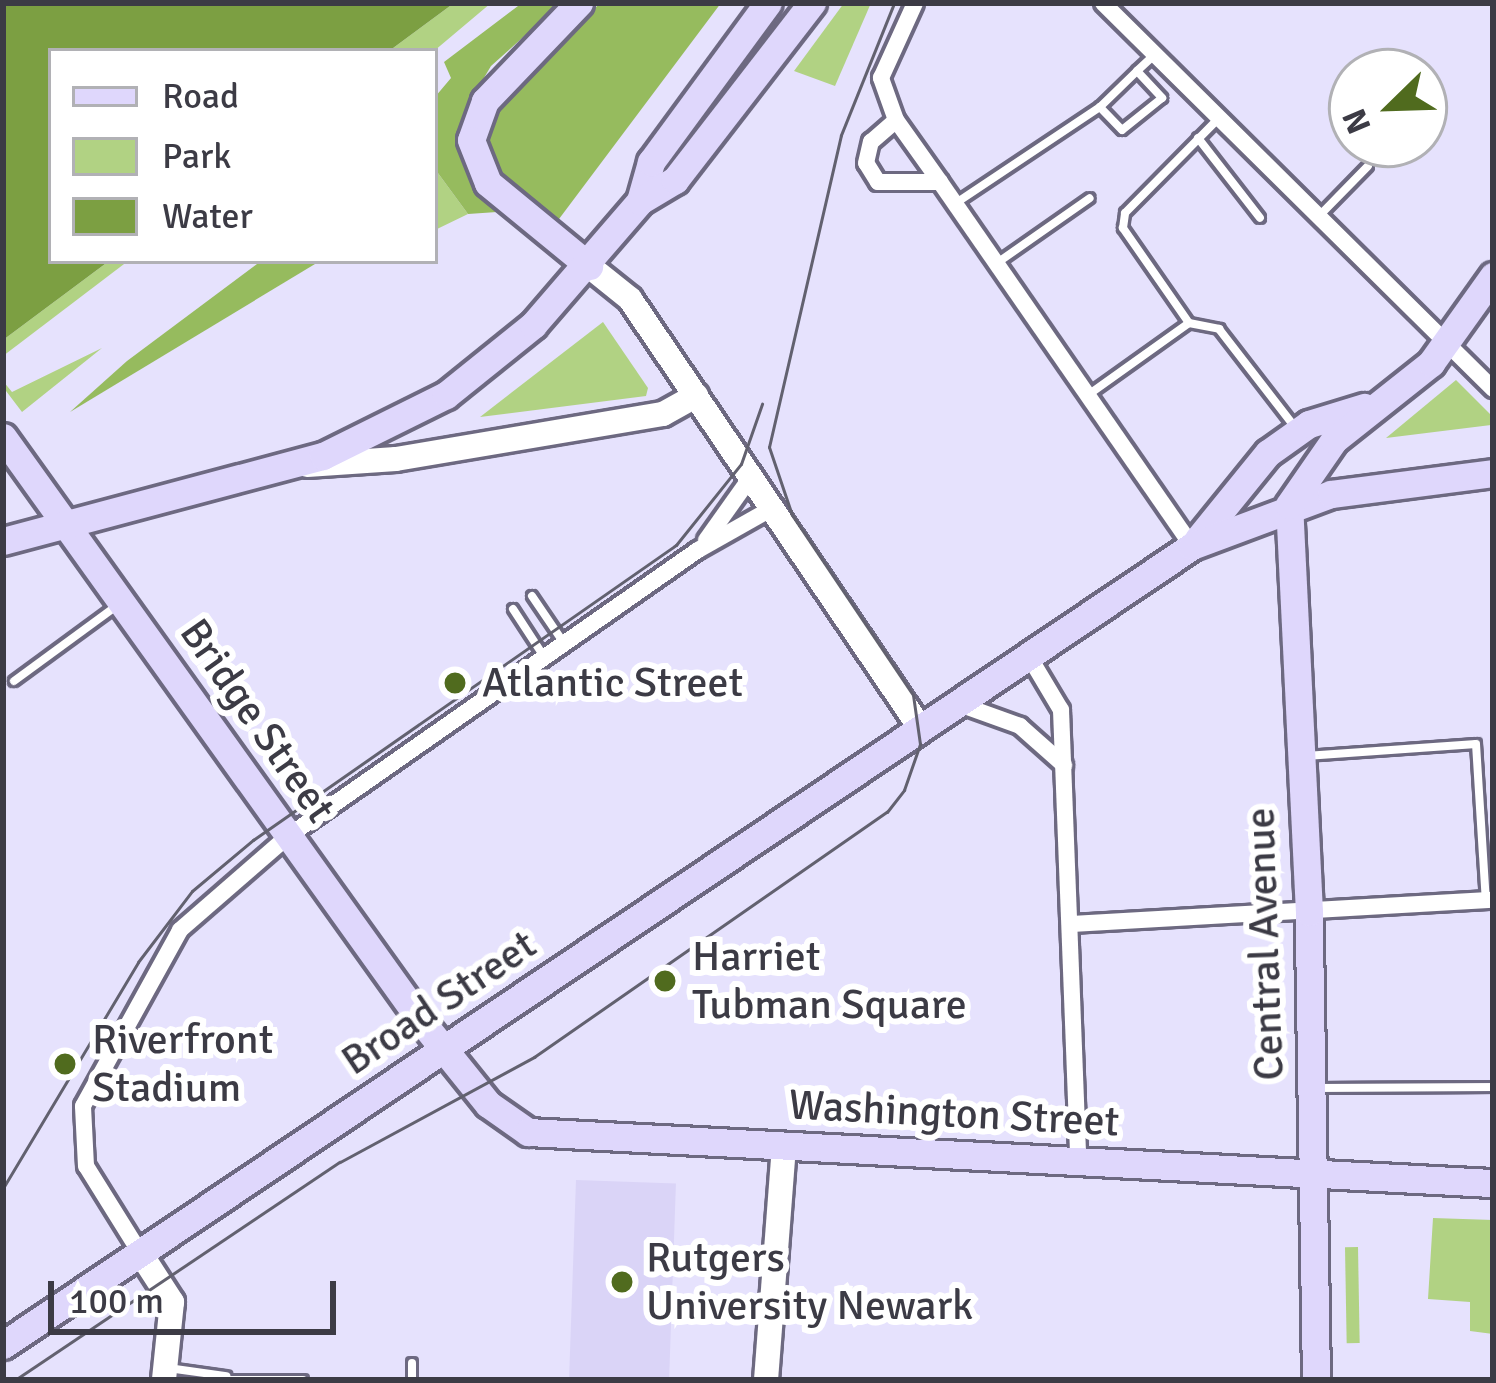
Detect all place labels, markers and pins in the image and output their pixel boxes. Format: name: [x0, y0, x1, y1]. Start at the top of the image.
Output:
place label: Atlantic Street: [482, 658, 743, 708]
marker: Atlantic Street: [439, 667, 471, 699]
place label: Harriet Tubman Square: [692, 932, 967, 1030]
marker: Harriet Tubman Square: [649, 965, 681, 997]
place label: Riverfront Stadium: [92, 1015, 273, 1114]
marker: Riverfront Stadium: [49, 1048, 81, 1080]
place label: Rutgers University Newark: [646, 1233, 973, 1332]
marker: Rutgers University Newark: [609, 1269, 635, 1295]

